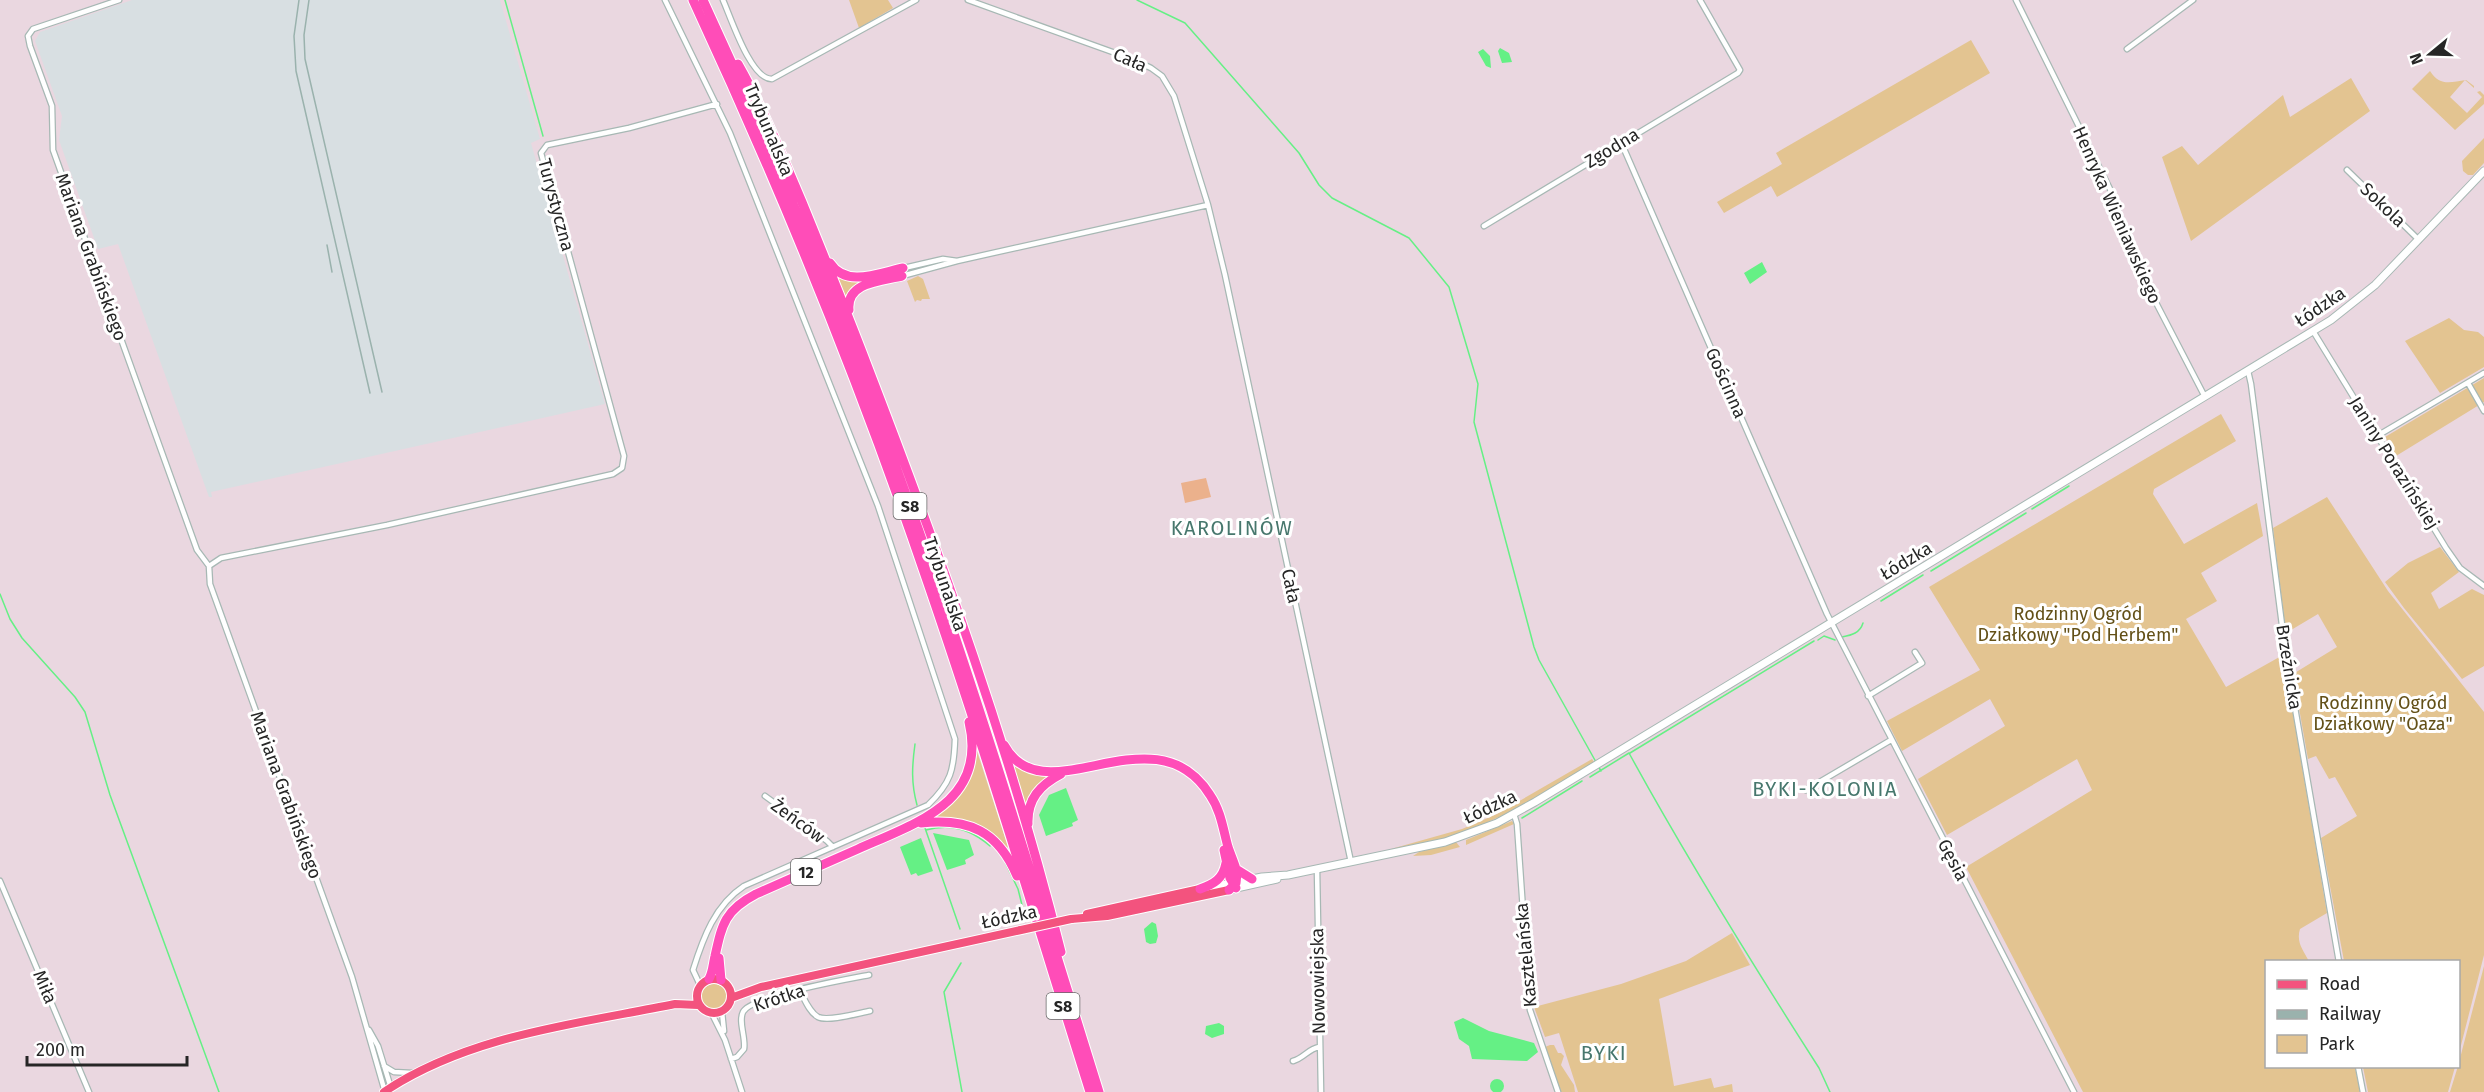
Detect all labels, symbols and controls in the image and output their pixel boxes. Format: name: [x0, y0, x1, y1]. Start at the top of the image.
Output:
north arrow: [2400, 24, 2460, 84]
street label: Cała: [1110, 43, 1150, 77]
text: N: [2406, 51, 2427, 67]
street label: Trybunalska: [740, 80, 798, 180]
street label: Zgodna: [1581, 123, 1643, 173]
street label: Henryka Wieniawskiego: [2068, 123, 2166, 307]
street label: Turystyczna: [533, 156, 579, 254]
street label: Mariana Grabińskiego: [50, 170, 132, 344]
street label: Sokola: [2356, 178, 2410, 232]
street label: Łódzka: [2290, 282, 2350, 332]
street label: Gościnna: [1701, 344, 1751, 422]
street label: Janiny Porazińskiej: [2344, 392, 2444, 534]
road number: S8: [894, 493, 926, 519]
district label: KAROLINÓW: [1171, 516, 1293, 540]
street label: Trybunalska: [919, 534, 971, 634]
street label: Łódzka: [1876, 537, 1936, 585]
street label: Cała: [1277, 567, 1305, 605]
park label: Rodzinny Ogród Działkowy "Pod Herbem": [1978, 603, 2178, 646]
street label: Brzeźnicka: [2271, 623, 2307, 711]
park label: Rodzinny Ogród Działkowy "Oaza": [2313, 692, 2453, 735]
street label: Mariana Grabińskiego: [245, 708, 327, 882]
district label: BYKI-KOLONIA: [1752, 777, 1898, 801]
street label: Łódzka: [1460, 785, 1520, 829]
street label: Żeńców: [767, 794, 829, 848]
street label: Gęsia: [1933, 835, 1973, 885]
road number: 12: [791, 859, 821, 885]
street label: Łódzka: [979, 900, 1039, 934]
street label: Kasztelańska: [1510, 902, 1542, 1008]
street label: Nowowiejska: [1306, 928, 1330, 1034]
legend: [2265, 960, 2460, 1068]
street label: Miła: [28, 967, 62, 1007]
text: Road: [2319, 973, 2361, 995]
street label: Krótka: [751, 979, 807, 1017]
road number: S8: [1046, 993, 1080, 1019]
text: Railway: [2319, 1003, 2381, 1025]
scale bar: [27, 1029, 188, 1067]
text: Park: [2319, 1033, 2355, 1055]
text: 200 m: [36, 1039, 85, 1061]
district label: BYKI: [1581, 1041, 1627, 1065]

